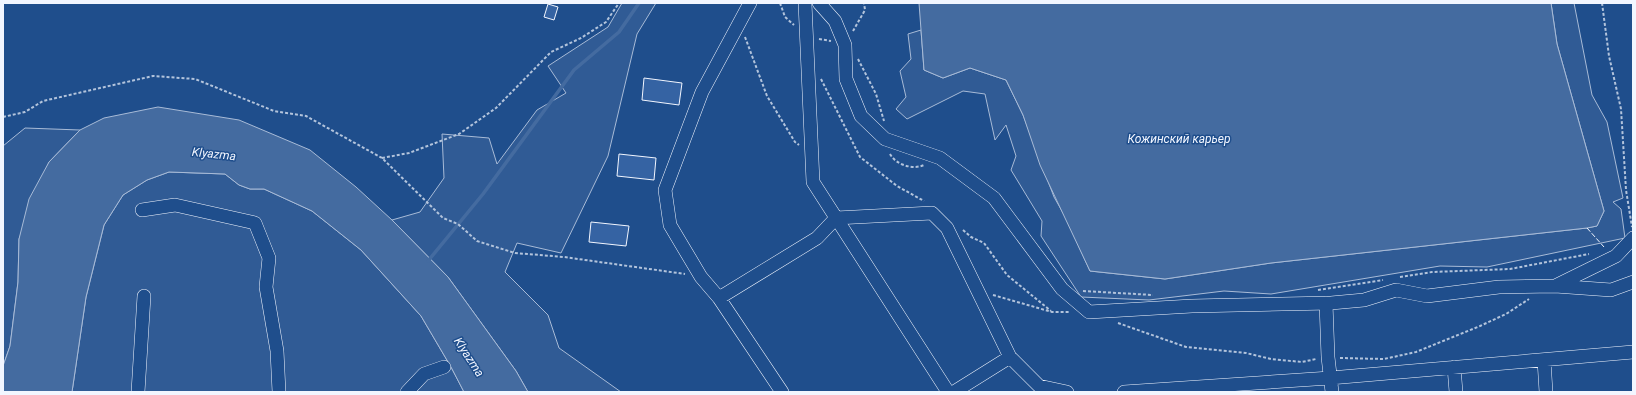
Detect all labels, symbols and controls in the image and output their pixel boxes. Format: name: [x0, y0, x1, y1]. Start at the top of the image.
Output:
water label: Кожинский карьер: [1127, 132, 1231, 146]
water label: Klyazma: [191, 145, 237, 163]
water label: Klyazma: [451, 335, 487, 379]

